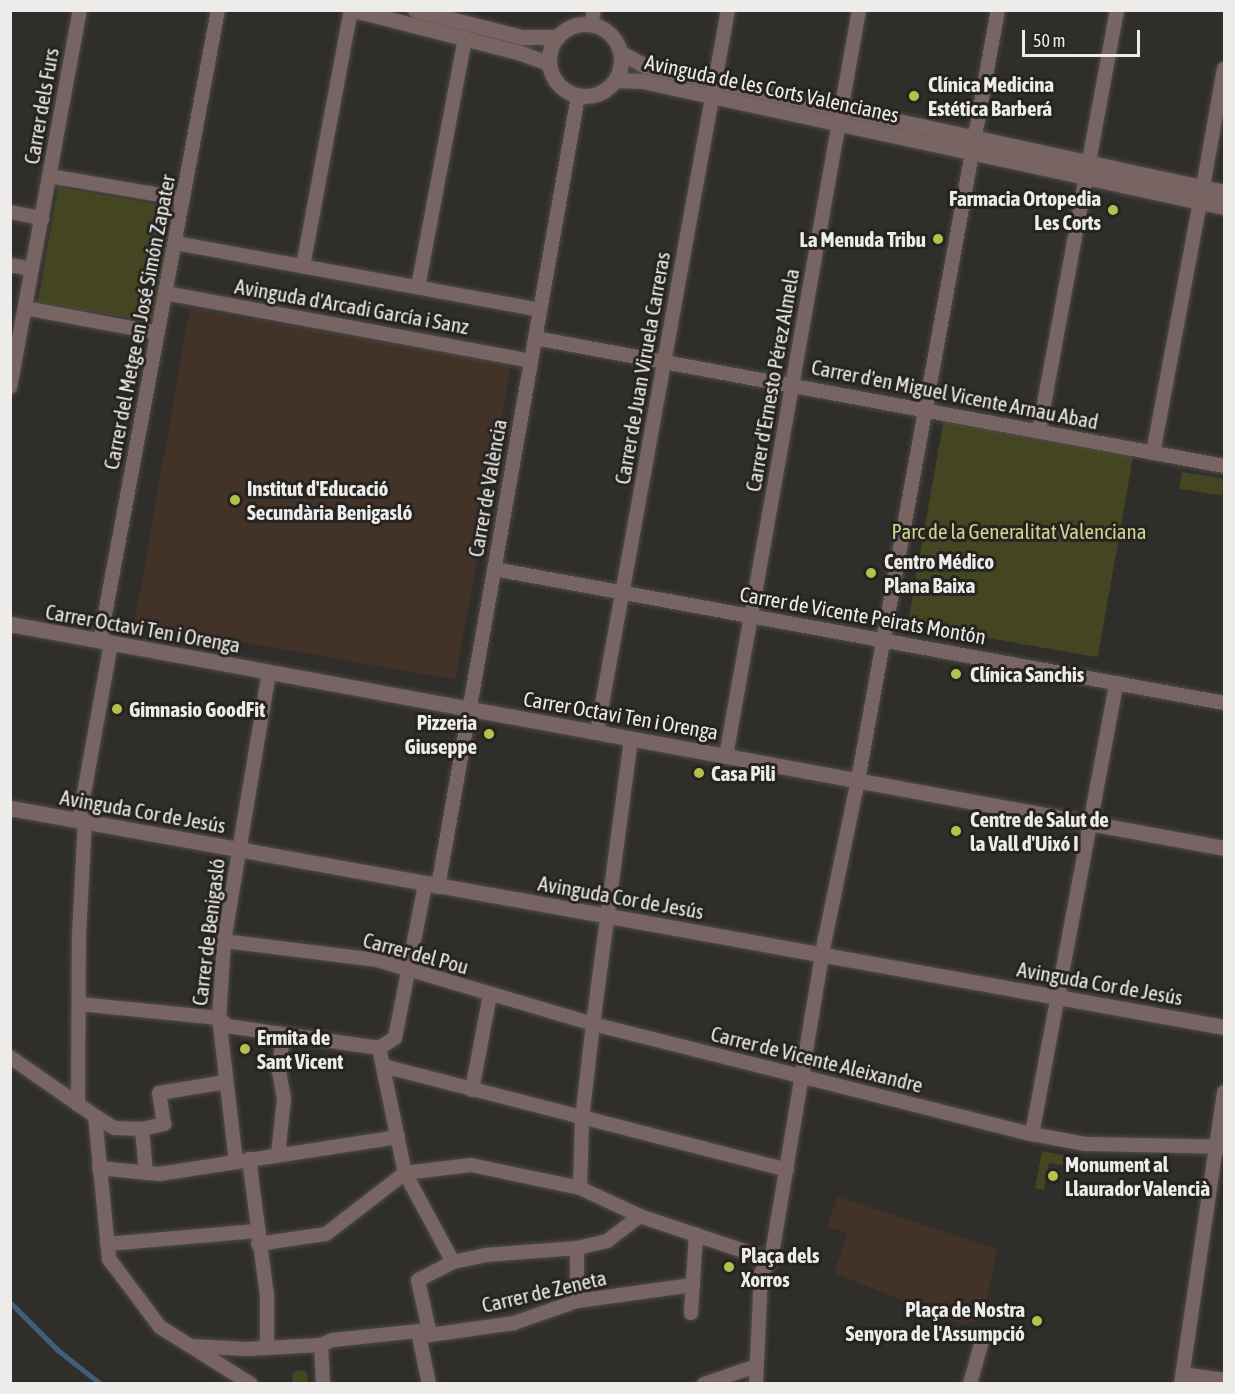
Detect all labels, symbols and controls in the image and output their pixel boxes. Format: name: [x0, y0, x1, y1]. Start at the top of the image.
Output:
scale bar: [1025, 18, 1144, 56]
text: 50 m: [1033, 30, 1065, 51]
street label: Carrer dels Furs: [18, 46, 64, 166]
street label: Avinguda de les Corts Valencianes: [643, 49, 901, 127]
place label: Clínica Medicina Estética Barberá: [928, 71, 1054, 121]
marker: Clínica Medicina Estética Barberá: [905, 87, 923, 105]
street label: Carrer del Metge en José Simón Zapater: [98, 172, 180, 472]
place label: Farmacia Ortopedia Les Corts: [949, 185, 1101, 235]
marker: Farmacia Ortopedia Les Corts: [1106, 203, 1120, 217]
place label: La Menuda Tribu: [800, 226, 926, 252]
marker: La Menuda Tribu: [931, 232, 945, 246]
street label: Carrer de Juan Viruela Carreras: [609, 250, 675, 486]
street label: Carrer d'Ernesto Pérez Almela: [740, 266, 804, 494]
street label: Avinguda d'Arcadi García i Sanz: [233, 273, 471, 339]
street label: Carrer d'en Miguel Vicente Arnau Abad: [809, 354, 1101, 434]
street label: Carrer de València: [462, 417, 512, 559]
place label: Institut d'Educació Secundària Benigasló: [247, 475, 412, 525]
marker: Institut d'Educació Secundària Benigasló: [228, 493, 242, 507]
park label: Parc de la Generalitat Valenciana: [892, 518, 1146, 544]
place label: Centro Médico Plana Baixa: [884, 548, 994, 598]
marker: Centro Médico Plana Baixa: [862, 564, 880, 582]
street label: Carrer de Vicente Peirats Montón: [738, 581, 988, 649]
street label: Carrer Octavi Ten i Orenga: [44, 598, 242, 658]
place label: Clínica Sanchis: [970, 661, 1084, 687]
marker: Clínica Sanchis: [947, 665, 965, 683]
street label: Carrer Octavi Ten i Orenga: [522, 685, 720, 745]
place label: Gimnasio GoodFit: [129, 696, 265, 722]
marker: Gimnasio GoodFit: [110, 702, 124, 716]
place label: Pizzeria Giuseppe: [405, 709, 477, 759]
marker: Pizzeria Giuseppe: [482, 727, 496, 741]
place label: Casa Pili: [711, 760, 776, 786]
marker: Casa Pili: [692, 766, 706, 780]
street label: Avinguda Cor de Jesús: [58, 784, 228, 838]
place label: Centre de Salut de la Vall d'Uixó I: [970, 806, 1109, 856]
marker: Centre de Salut de la Vall d'Uixó I: [947, 822, 965, 840]
street label: Carrer de Benigasló: [186, 857, 230, 1007]
street label: Avinguda Cor de Jesús: [536, 870, 706, 924]
street label: Carrer del Pou: [360, 927, 472, 979]
street label: Avinguda Cor de Jesús: [1015, 956, 1185, 1010]
street label: Carrer de Vicente Aleixandre: [708, 1020, 926, 1098]
place label: Ermita de Sant Vicent: [257, 1024, 343, 1074]
marker: Ermita de Sant Vicent: [238, 1042, 252, 1056]
place label: Monument al Llaurador Valencià: [1065, 1151, 1210, 1201]
marker: Monument al Llaurador Valencià: [1046, 1169, 1060, 1183]
place label: Plaça dels Xorros: [741, 1242, 819, 1292]
marker: Plaça dels Xorros: [722, 1260, 736, 1274]
street label: Carrer de Zeneta: [479, 1264, 609, 1318]
place label: Plaça de Nostra Senyora de l'Assumpció: [846, 1296, 1025, 1346]
marker: Plaça de Nostra Senyora de l'Assumpció: [1030, 1314, 1044, 1328]

